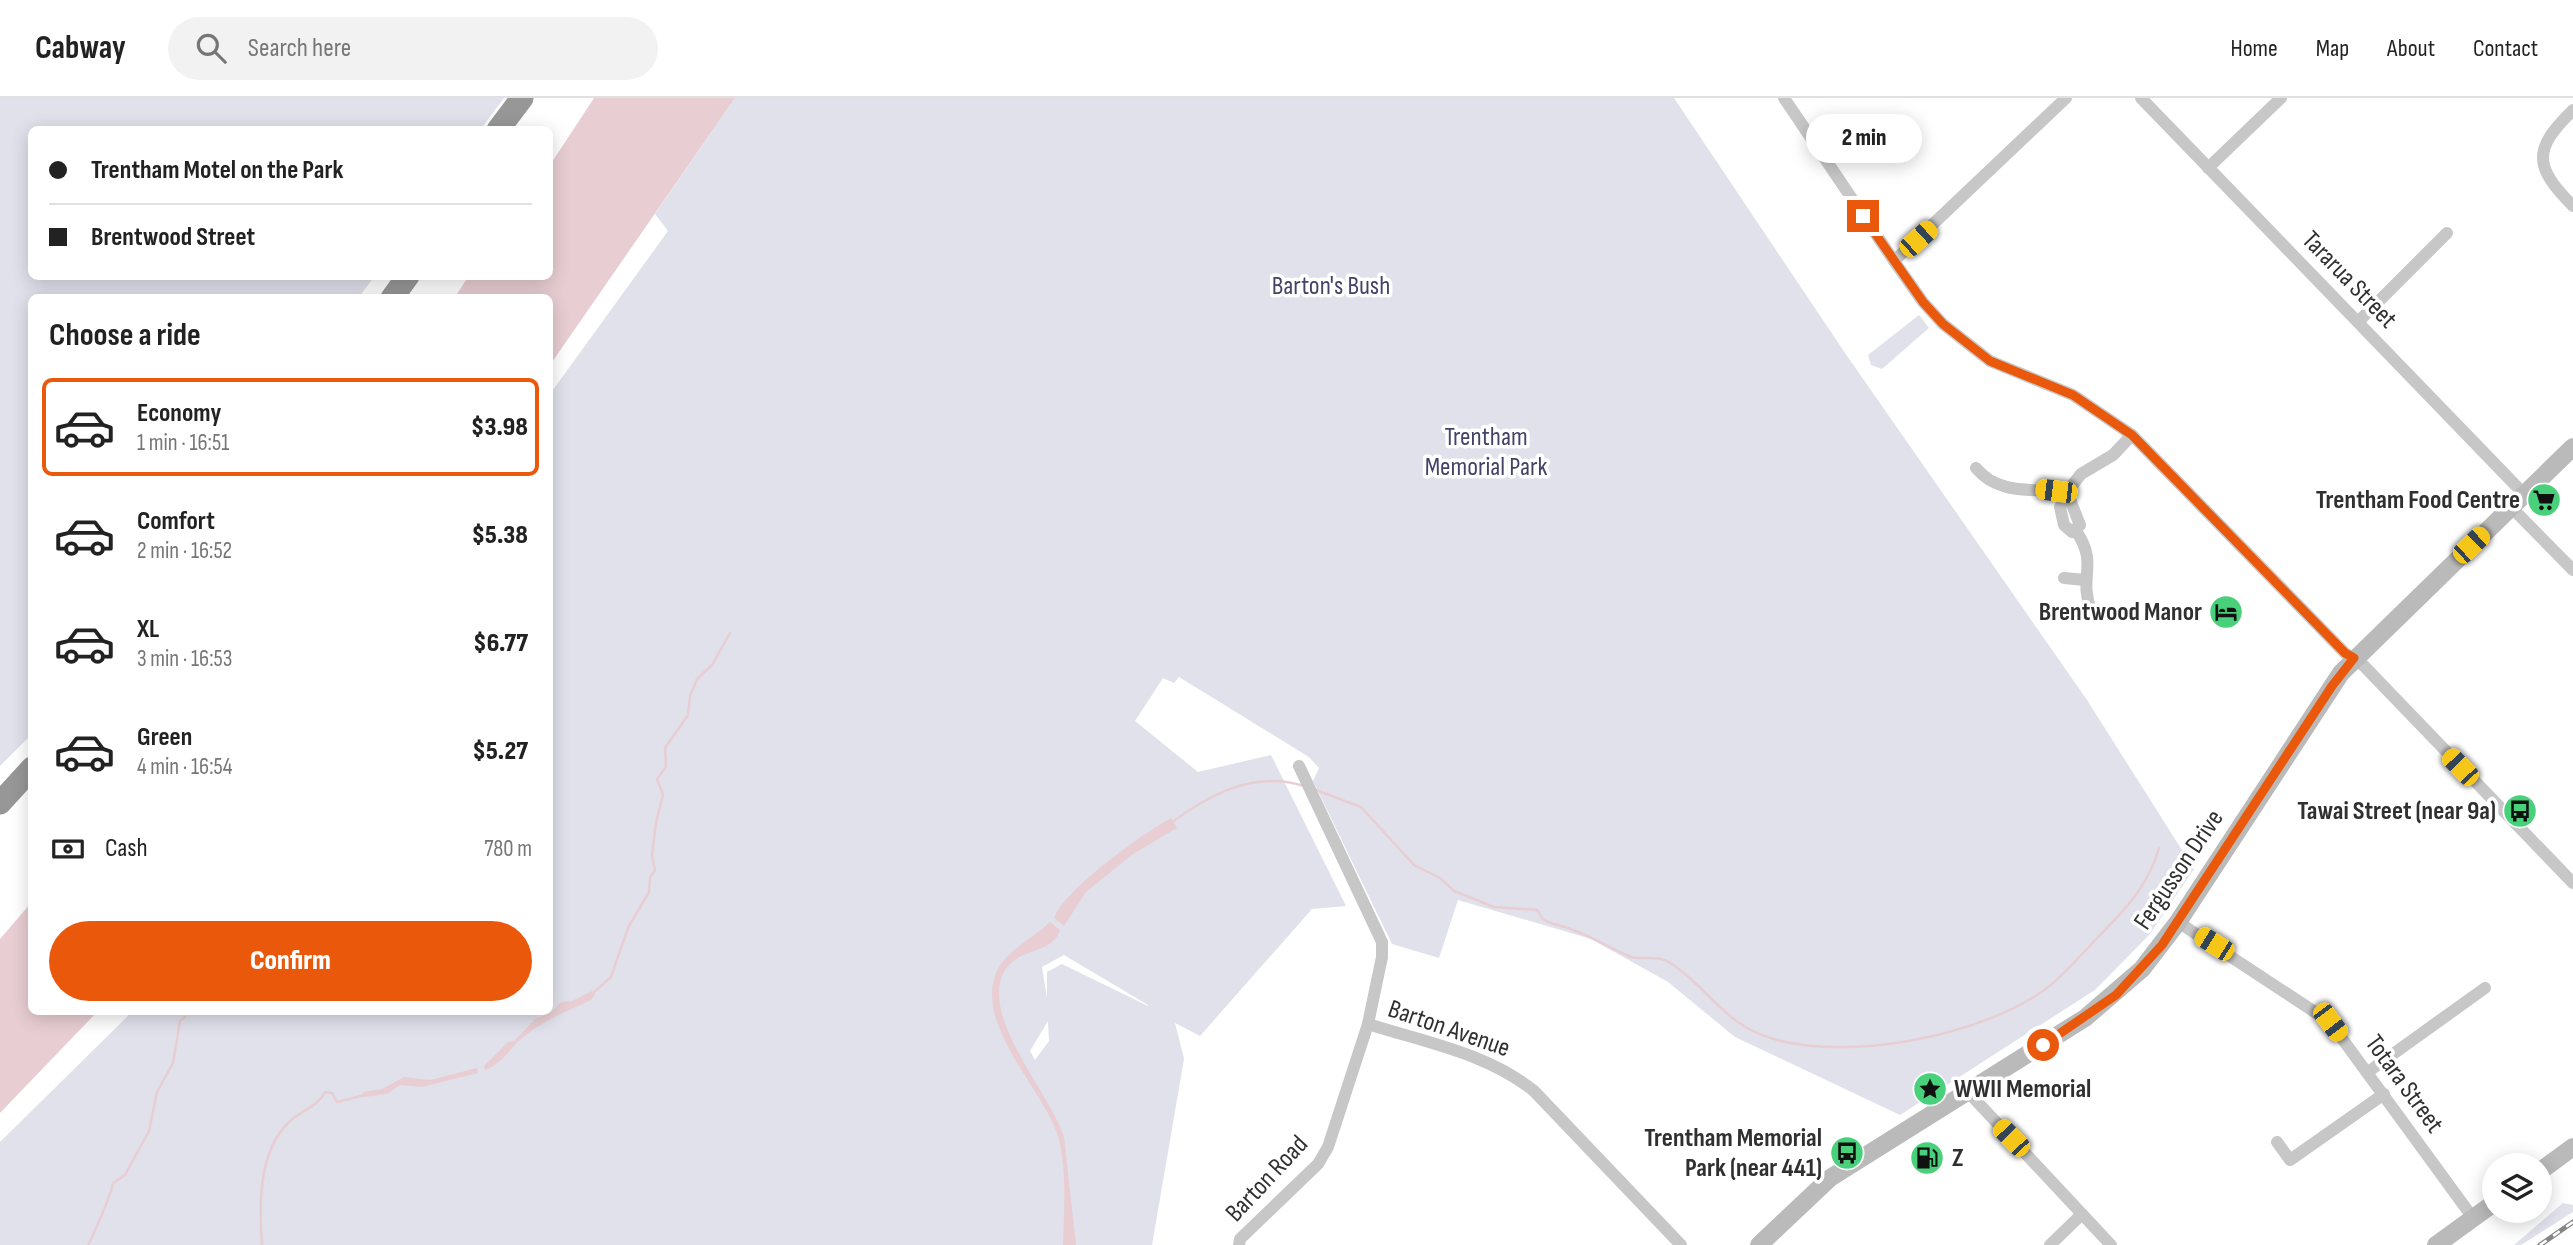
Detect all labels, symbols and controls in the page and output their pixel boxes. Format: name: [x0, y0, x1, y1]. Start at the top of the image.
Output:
search box: [168, 17, 658, 80]
text: Cabway: [35, 28, 126, 68]
icon: search: [192, 29, 230, 67]
text: Search here: [248, 33, 351, 64]
text: Home: [2230, 34, 2278, 63]
text: Map: [2316, 34, 2349, 63]
text: About: [2387, 34, 2435, 63]
text: Contact: [2473, 34, 2538, 63]
callout: 2 min: [1805, 115, 1921, 164]
text: 2 min: [1842, 124, 1886, 152]
text: Trentham Motel on the Park: [91, 155, 343, 186]
route end: [1847, 200, 1879, 232]
car: [1896, 217, 1941, 261]
text: Brentwood Street: [91, 222, 255, 253]
street label: Tararua Street: [2295, 225, 2403, 335]
park label: Barton's Bush: [1272, 271, 1390, 302]
text: Choose a ride: [49, 316, 201, 355]
icon: car: [53, 396, 116, 459]
text: Economy: [137, 398, 221, 429]
text: $3.98: [471, 412, 528, 443]
park label: Trentham Memorial Park: [1425, 422, 1547, 483]
text: 1 min · 16:51: [137, 429, 229, 457]
car: [2034, 478, 2079, 504]
supermarket icon: Trentham Food Centre: [2525, 481, 2563, 519]
place label: Trentham Food Centre: [2316, 485, 2520, 516]
icon: car: [53, 504, 116, 567]
text: Comfort: [137, 506, 215, 537]
text: $5.38: [472, 520, 528, 551]
car: [2449, 523, 2494, 567]
text: 2 min · 16:52: [137, 537, 232, 565]
hotel icon: Brentwood Manor: [2207, 593, 2245, 631]
place label: Brentwood Manor: [2039, 597, 2202, 628]
icon: car: [53, 612, 116, 675]
text: XL: [137, 614, 159, 645]
text: $6.77: [473, 628, 528, 659]
text: 3 min · 16:53: [137, 645, 232, 673]
icon: car: [53, 720, 116, 783]
text: Green: [137, 722, 192, 753]
text: $5.27: [473, 736, 528, 767]
car: [2438, 745, 2483, 789]
text: 4 min · 16:54: [137, 753, 232, 781]
bus stop icon: Tawai Street (near 9a): [2501, 792, 2539, 830]
place label: Tawai Street (near 9a): [2297, 796, 2496, 827]
street label: Fergusson Drive: [2128, 804, 2230, 936]
icon: cash: [49, 830, 87, 868]
text: Cash: [105, 833, 148, 864]
text: 780 m: [484, 835, 532, 863]
button: Confirm: [49, 921, 532, 1001]
car: [2191, 924, 2238, 964]
street label: Barton Avenue: [1384, 994, 1514, 1064]
car: [2309, 999, 2352, 1045]
route start: [2027, 1029, 2059, 1061]
street label: Totara Street: [2358, 1029, 2450, 1139]
place icon: WWII Memorial: [1911, 1070, 1949, 1108]
place label: WWII Memorial: [1954, 1074, 2091, 1105]
car: [1989, 1116, 2034, 1160]
place label: Trentham Memorial Park (near 441): [1644, 1123, 1822, 1184]
street label: Barton Road: [1219, 1129, 1315, 1229]
bus stop icon: Trentham Memorial Park (near 441): [1828, 1134, 1866, 1172]
fuel station icon: Z: [1908, 1139, 1946, 1177]
place label: Z: [1952, 1143, 1964, 1174]
map controls: [2482, 1153, 2552, 1223]
button: layers: [2482, 1153, 2552, 1223]

